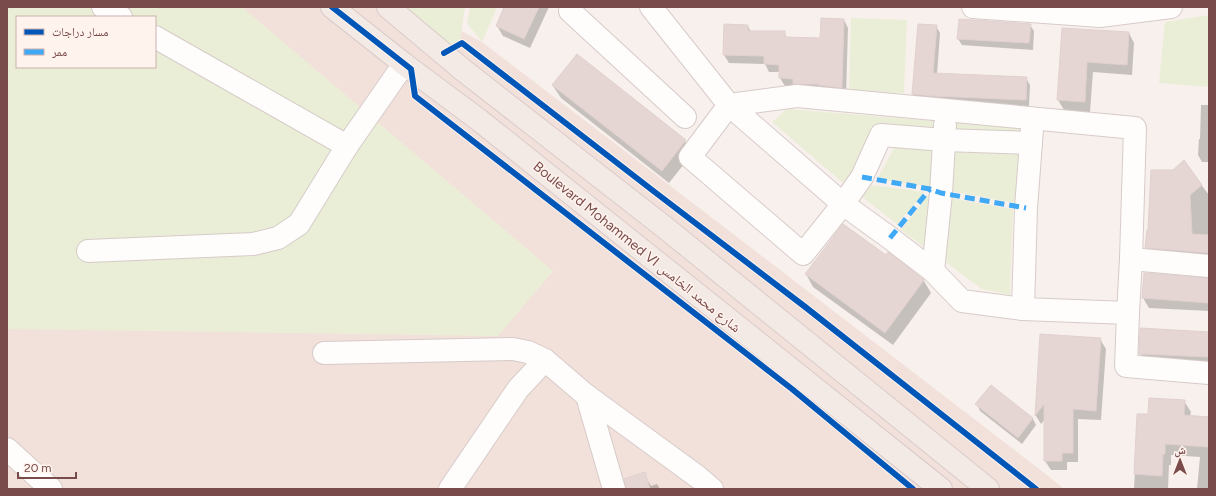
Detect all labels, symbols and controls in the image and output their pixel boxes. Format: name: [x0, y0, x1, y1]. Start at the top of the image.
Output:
legend: [16, 16, 156, 68]
text: مسار دراجات: [52, 25, 108, 39]
text: ممر: [51, 45, 67, 59]
street label: Boulevard Mohammed VI شارع محمد الخامس: [529, 158, 744, 337]
north arrow: [1160, 440, 1200, 480]
text: ش: [1174, 444, 1186, 458]
scale bar: [18, 454, 76, 480]
text: 20 m: [24, 461, 52, 475]

